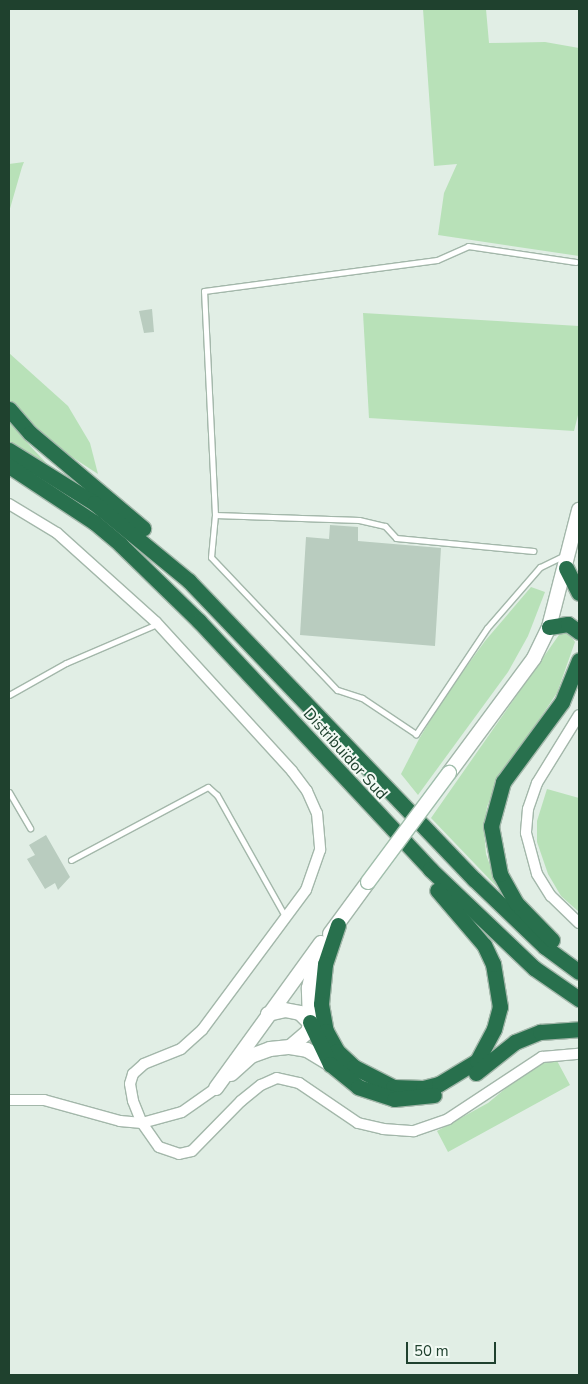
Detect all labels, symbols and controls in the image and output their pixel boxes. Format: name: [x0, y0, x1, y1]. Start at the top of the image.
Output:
street label: Distribuïdor Sud: [299, 704, 391, 804]
scale bar: [408, 1332, 498, 1364]
text: 50 m: [414, 1341, 449, 1361]

